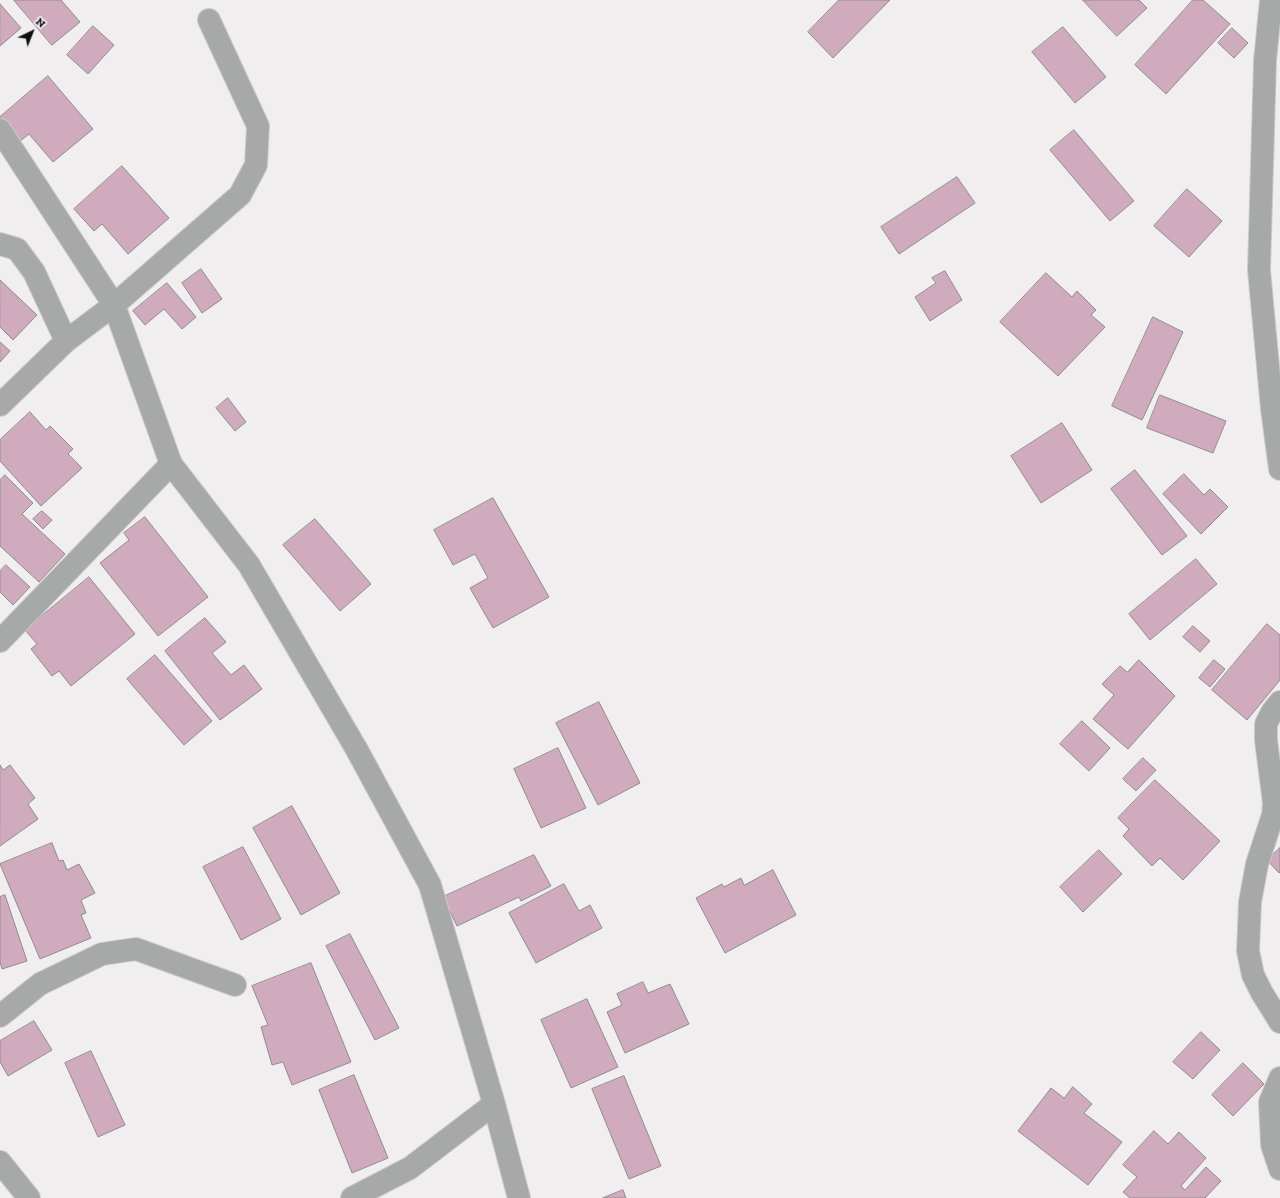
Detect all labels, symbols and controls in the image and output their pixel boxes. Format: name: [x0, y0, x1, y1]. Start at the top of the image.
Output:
north arrow: [12, 12, 52, 52]
text: N: [33, 15, 48, 30]

